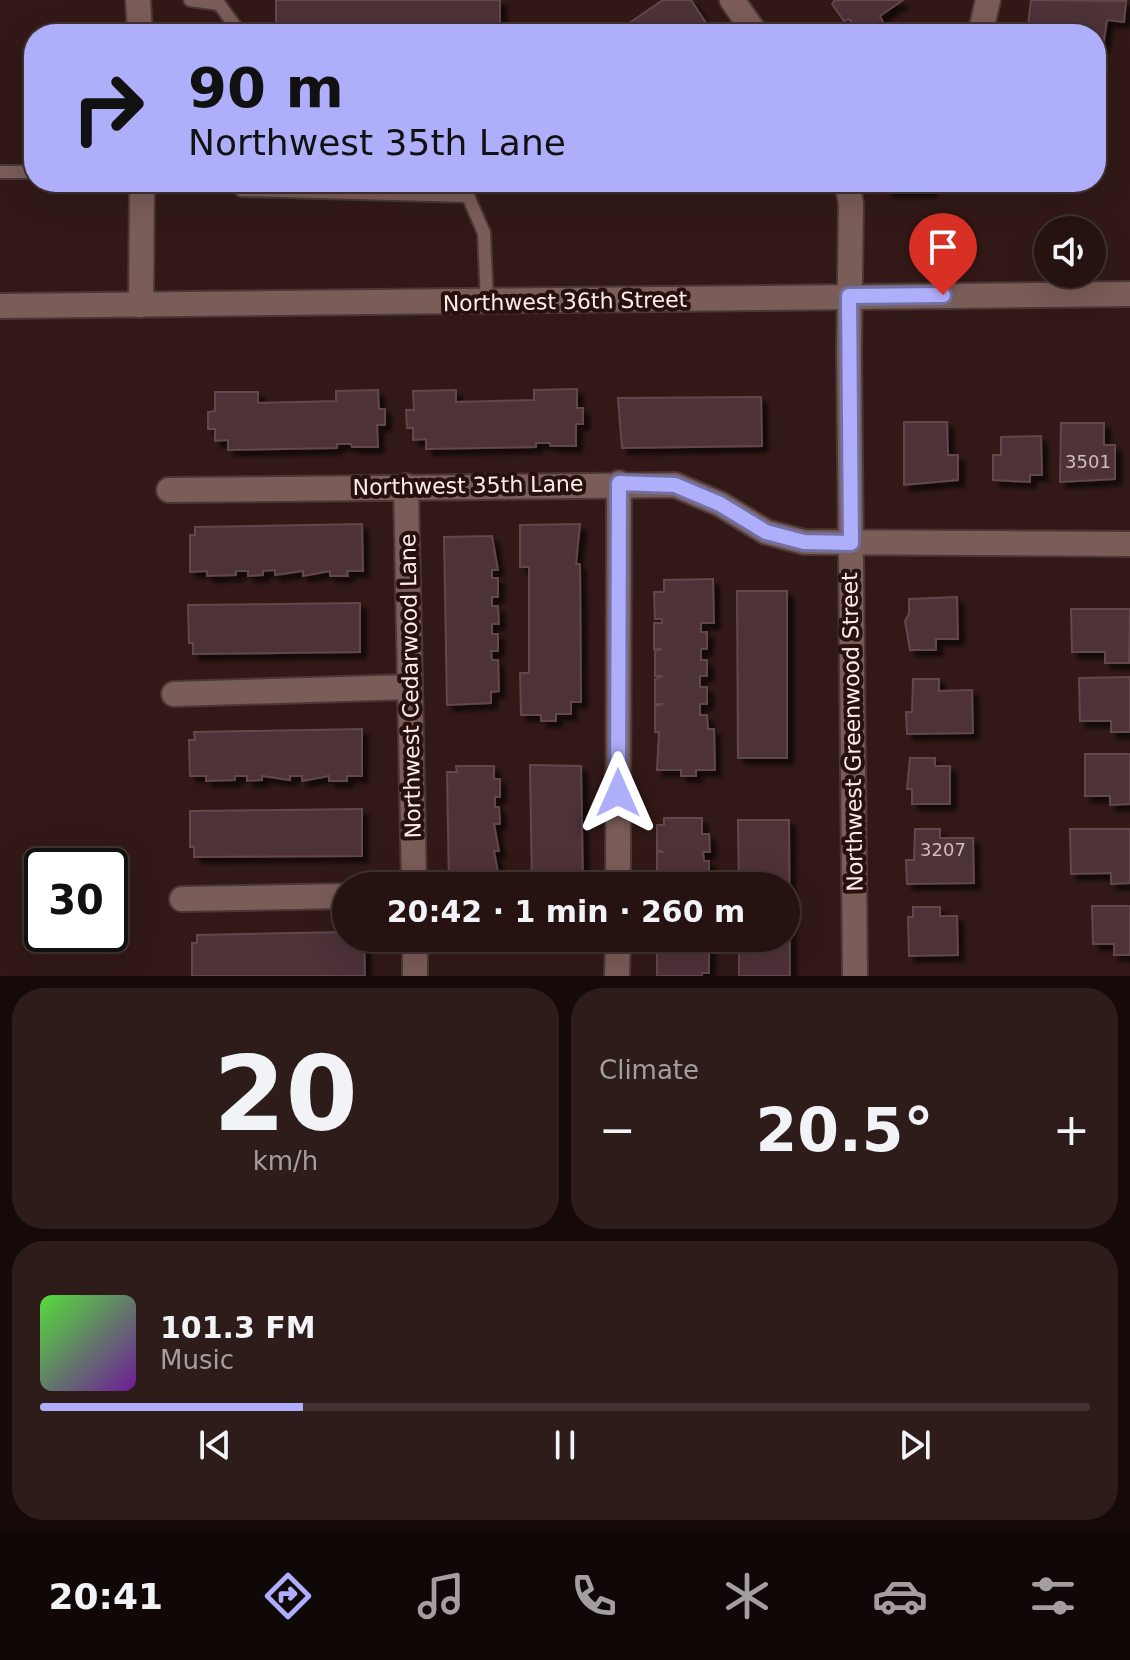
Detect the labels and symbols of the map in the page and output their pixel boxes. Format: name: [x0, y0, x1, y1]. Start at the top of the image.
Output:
pin: [909, 213, 977, 295]
street label: Northwest 36th Street: [443, 287, 688, 316]
house number: 3501: [1065, 451, 1111, 472]
street label: Northwest 35th Lane: [352, 471, 584, 500]
street label: Northwest Cedarwood Lane: [395, 533, 426, 838]
street label: Northwest Greenwood Street: [837, 572, 868, 892]
position arrow: [576, 751, 660, 835]
house number: 3207: [920, 839, 966, 860]
speed limit sign: 30: [24, 848, 128, 952]

